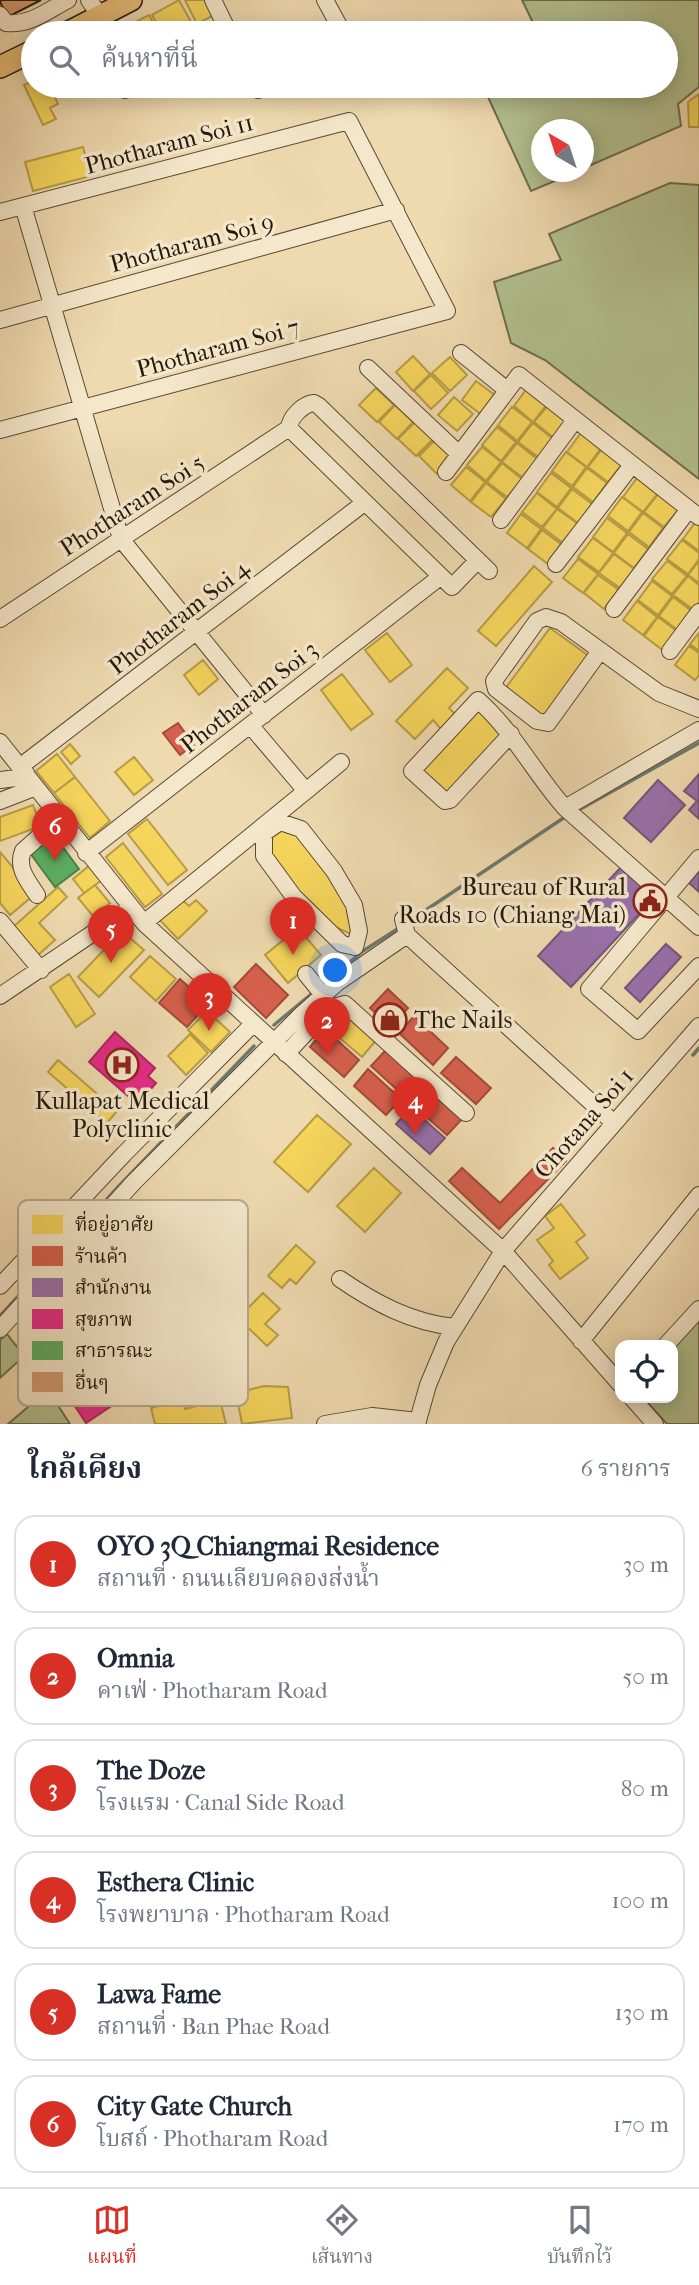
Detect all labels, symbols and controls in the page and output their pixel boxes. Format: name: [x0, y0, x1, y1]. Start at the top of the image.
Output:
search box: [21, 21, 678, 98]
icon: search: [45, 41, 83, 79]
text: ค้นหาที่นี่: [101, 43, 198, 74]
street label: Photharam Soi 11: [82, 108, 256, 180]
north arrow: [531, 119, 594, 182]
street label: Photharam Soi 9: [107, 208, 277, 278]
street label: Photharam Soi 7: [133, 313, 303, 383]
street label: Photharam Soi 5: [55, 448, 209, 562]
street label: Photharam Soi 4: [103, 553, 255, 680]
street label: Photharam Soi 3: [175, 635, 323, 759]
pin: 6: [32, 803, 78, 861]
place label: Bureau of Rural Roads 10 (Chiang Mai): [399, 873, 626, 929]
public building icon: Bureau of Rural Roads 10 (Chiang Mai): [631, 882, 669, 920]
pin: 1: [270, 897, 316, 955]
pin: 5: [88, 905, 134, 963]
your location: [318, 953, 352, 987]
pin: 3: [186, 973, 232, 1031]
pin: 2: [304, 997, 350, 1055]
shop icon: The Nails: [371, 1001, 409, 1039]
place label: The Nails: [414, 1006, 513, 1034]
hospital icon: Kullapat Medical Polyclinic: [103, 1046, 141, 1084]
street label: Chotana Soi 1: [529, 1062, 639, 1184]
pin: 4: [392, 1077, 438, 1135]
place label: Kullapat Medical Polyclinic: [35, 1087, 210, 1143]
legend: [18, 1200, 248, 1406]
text: ที่อยู่อาศัย: [75, 1210, 154, 1237]
text: ร้านค้า: [75, 1246, 128, 1268]
text: สำนักงาน: [75, 1277, 152, 1299]
text: สุขภาพ: [75, 1309, 133, 1332]
text: สาธารณะ: [75, 1340, 152, 1362]
map controls: [615, 1340, 678, 1403]
button: locate: [615, 1340, 678, 1403]
text: อื่นๆ: [75, 1368, 109, 1394]
text: ใกล้เคียง: [28, 1451, 142, 1486]
text: 6 รายการ: [580, 1455, 671, 1482]
text: OYO 3Q Chiangmai Residence: [97, 1531, 439, 1562]
text: 1: [49, 1551, 57, 1578]
text: 30 m: [623, 1551, 669, 1578]
text: สถานที่ · ถนนเลียบคลองส่งน้ำ: [97, 1565, 380, 1592]
text: Omnia: [97, 1643, 174, 1674]
text: 2: [47, 1663, 59, 1690]
text: 50 m: [622, 1663, 669, 1690]
text: คาเฟ่ · Photharam Road: [97, 1677, 327, 1704]
text: The Doze: [97, 1755, 205, 1786]
text: 3: [48, 1775, 58, 1802]
text: 80 m: [621, 1775, 669, 1802]
text: โรงแรม · Canal Side Road: [97, 1789, 344, 1816]
text: Esthera Clinic: [97, 1867, 254, 1898]
text: 4: [46, 1887, 60, 1914]
text: 100 m: [611, 1887, 669, 1914]
text: โรงพยาบาล · Photharam Road: [97, 1901, 390, 1928]
text: Lawa Fame: [97, 1979, 221, 2010]
text: 5: [48, 1999, 58, 2026]
text: 130 m: [615, 1999, 669, 2026]
text: สถานที่ · Ban Phae Road: [97, 2013, 330, 2040]
text: City Gate Church: [97, 2091, 292, 2122]
text: 6: [47, 2111, 59, 2138]
text: 170 m: [613, 2111, 669, 2138]
text: โบสถ์ · Photharam Road: [97, 2125, 328, 2152]
tab: แผนที่: [87, 2201, 137, 2273]
tab: เส้นทาง: [311, 2201, 373, 2273]
tab: บันทึกไว้: [547, 2201, 612, 2273]

